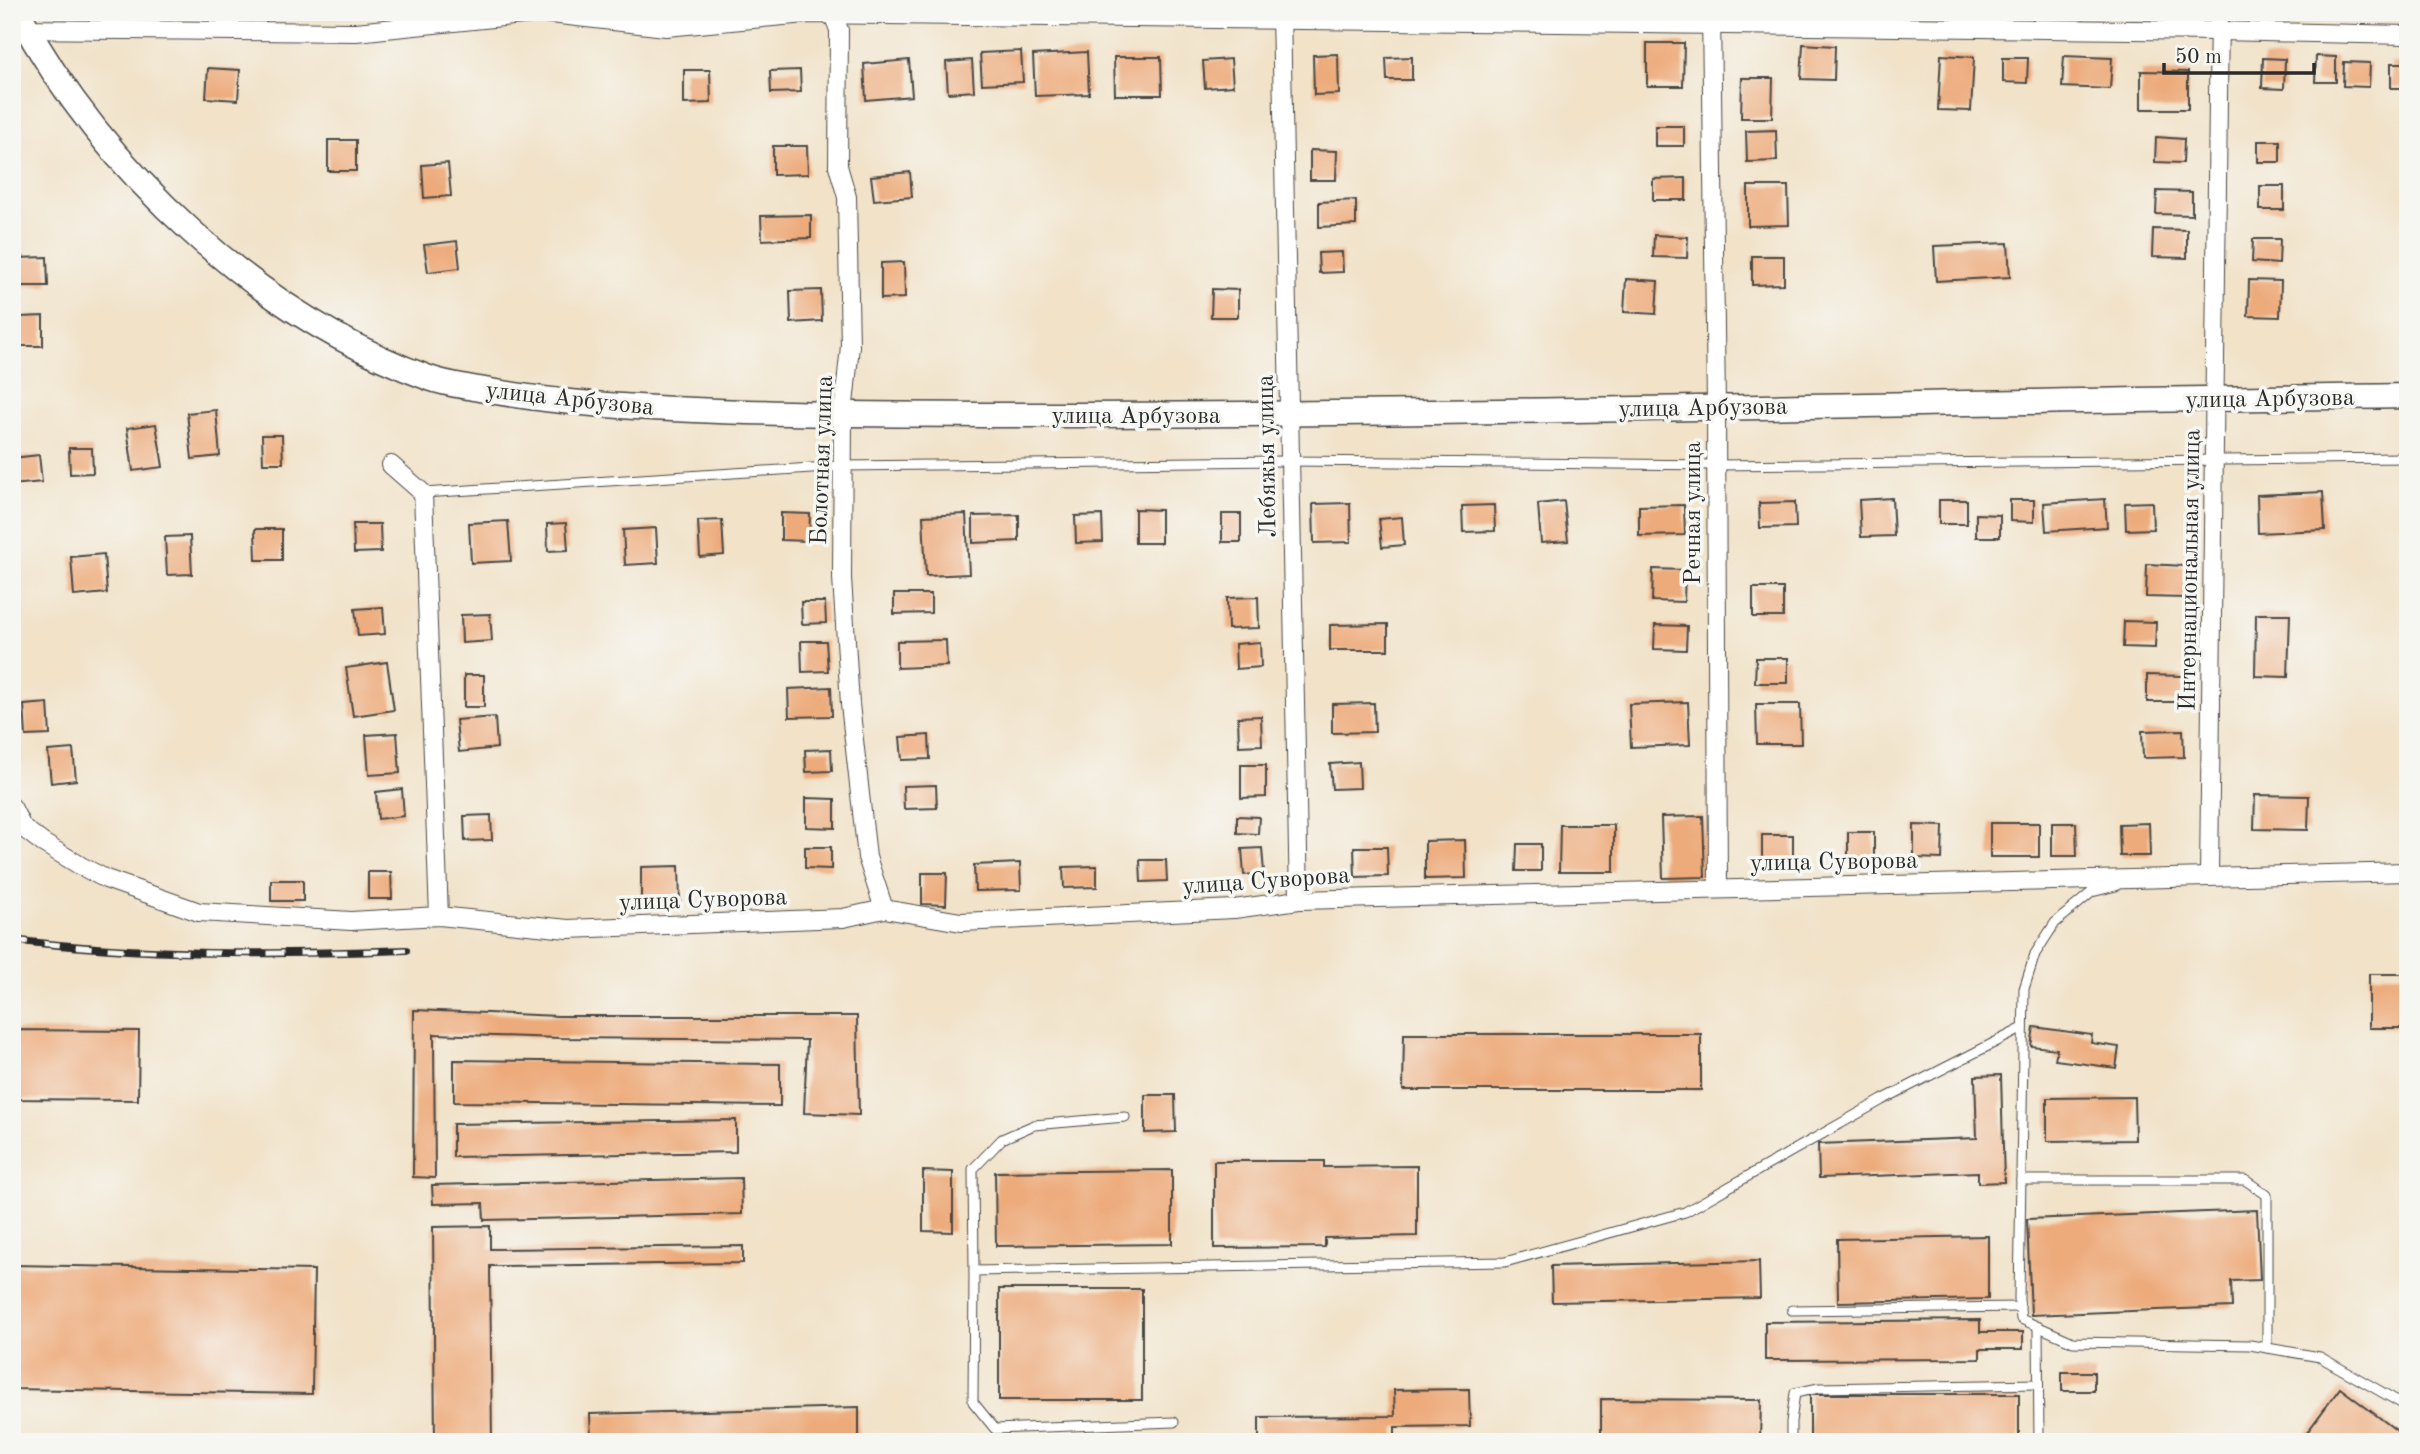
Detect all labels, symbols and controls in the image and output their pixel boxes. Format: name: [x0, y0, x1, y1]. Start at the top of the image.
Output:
scale bar: [2164, 32, 2315, 76]
text: 50 m: [2175, 47, 2222, 68]
street label: Лебяжья улица: [1255, 374, 1281, 538]
street label: Болотная улица: [808, 375, 838, 545]
street label: улица Арбузова: [484, 379, 655, 421]
street label: улица Арбузова: [2185, 387, 2355, 413]
street label: улица Арбузова: [1618, 396, 1788, 422]
street label: улица Арбузова: [1051, 405, 1221, 429]
street label: Интернациональная улица: [2177, 429, 2205, 711]
street label: Речная улица: [1682, 441, 1706, 585]
street label: улица Суворова: [1750, 850, 1918, 876]
street label: улица Суворова: [1181, 864, 1351, 900]
street label: улица Суворова: [619, 886, 788, 916]

